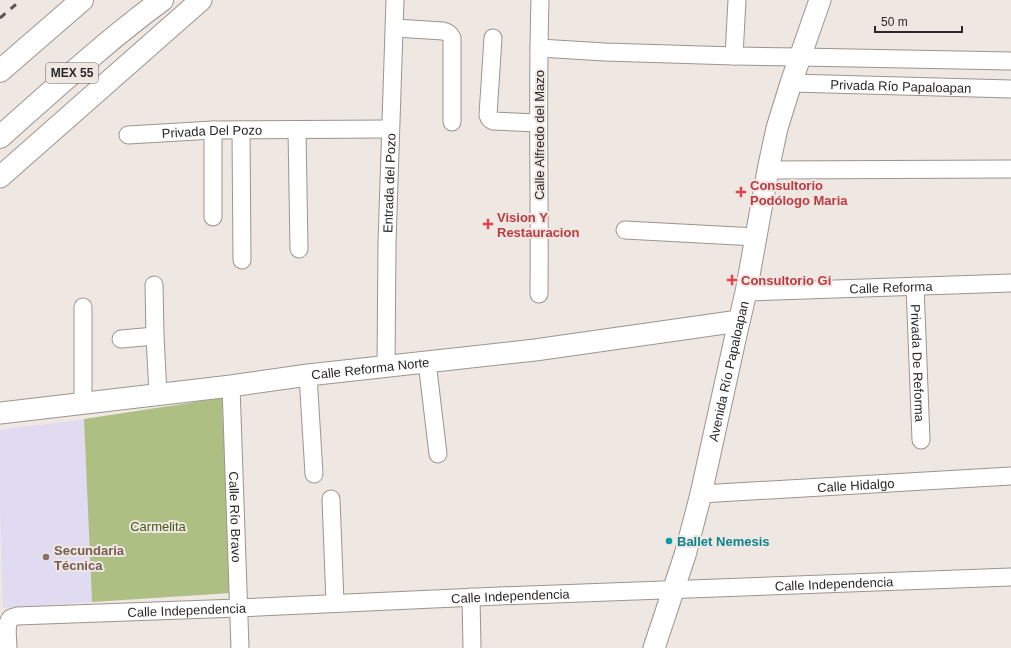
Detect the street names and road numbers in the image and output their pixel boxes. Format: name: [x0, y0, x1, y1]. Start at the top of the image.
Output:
road number: MEX 55: [46, 63, 98, 83]
street label: Calle Alfredo del Mazo: [532, 70, 547, 200]
street label: Privada Río Papaloapan: [830, 77, 972, 95]
street label: Privada Del Pozo: [161, 122, 262, 141]
street label: Entrada del Pozo: [380, 133, 398, 233]
street label: Calle Reforma: [849, 278, 933, 296]
street label: Avenida Río Papaloapan: [705, 299, 751, 443]
street label: Privada De Reforma: [908, 304, 928, 423]
street label: Calle Reforma Norte: [310, 354, 430, 382]
street label: Calle Río Bravo: [226, 471, 245, 563]
street label: Calle Hidalgo: [817, 475, 895, 495]
street label: Calle Independencia: [775, 574, 894, 593]
street label: Calle Independencia: [451, 586, 571, 606]
street label: Calle Independencia: [127, 600, 247, 620]

